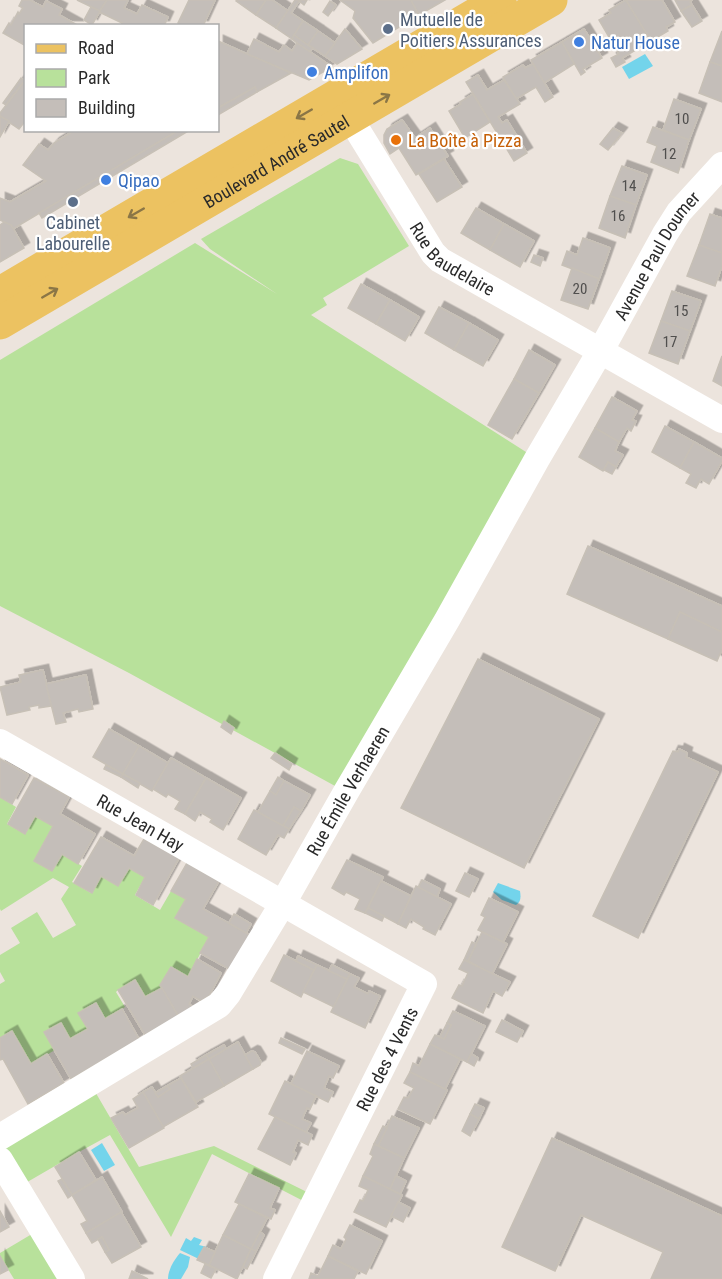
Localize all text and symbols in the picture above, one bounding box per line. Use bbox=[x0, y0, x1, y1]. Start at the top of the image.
place label: Mutuelle de Poitiers Assurances bbox=[400, 9, 542, 51]
marker: Mutuelle de Poitiers Assurances bbox=[381, 22, 395, 36]
legend bbox=[24, 24, 219, 132]
place label: Natur House bbox=[591, 32, 680, 53]
marker: Natur House bbox=[572, 35, 586, 49]
text: Road bbox=[78, 37, 114, 58]
place label: Amplifon bbox=[324, 62, 389, 83]
marker: Amplifon bbox=[305, 65, 319, 79]
text: Park bbox=[78, 67, 110, 88]
one-way arrow bbox=[373, 93, 390, 105]
text: Building bbox=[78, 97, 135, 118]
one-way arrow bbox=[296, 109, 313, 121]
street label: Boulevard André Sautel bbox=[199, 110, 353, 212]
house number: 10 bbox=[675, 110, 689, 128]
place label: La Boîte à Pizza bbox=[408, 130, 522, 151]
marker: La Boîte à Pizza bbox=[389, 133, 403, 147]
house number: 12 bbox=[662, 145, 676, 163]
place label: Qipao bbox=[118, 170, 159, 191]
marker: Qipao bbox=[99, 173, 113, 187]
house number: 14 bbox=[622, 177, 636, 195]
street label: Avenue Paul Doumer bbox=[609, 186, 704, 323]
marker: Cabinet Labourelle bbox=[66, 195, 80, 209]
one-way arrow bbox=[128, 207, 145, 219]
house number: 16 bbox=[611, 207, 625, 225]
place label: Cabinet Labourelle bbox=[36, 212, 110, 254]
street label: Rue Baudelaire bbox=[406, 218, 499, 300]
house number: 20 bbox=[573, 280, 587, 298]
one-way arrow bbox=[41, 287, 59, 298]
house number: 15 bbox=[674, 302, 688, 320]
house number: 17 bbox=[663, 333, 677, 351]
street label: Rue Émile Verhaeren bbox=[302, 722, 393, 859]
street label: Rue Jean Hay bbox=[94, 789, 188, 856]
street label: Rue des 4 Vents bbox=[352, 1003, 422, 1115]

